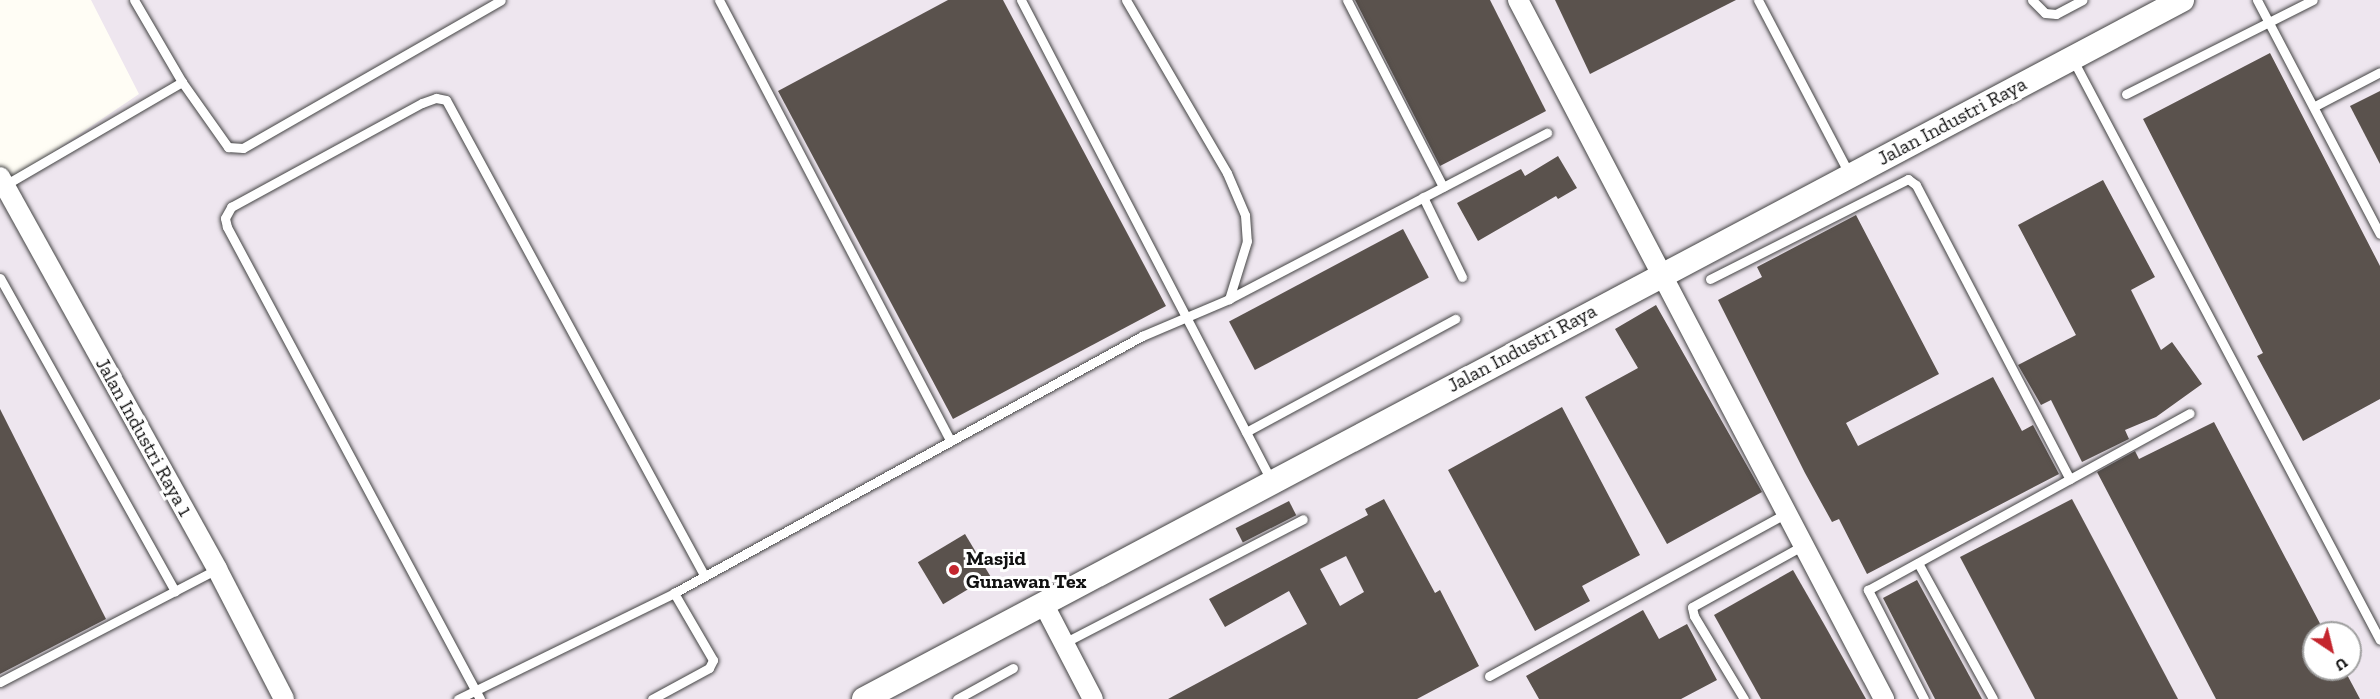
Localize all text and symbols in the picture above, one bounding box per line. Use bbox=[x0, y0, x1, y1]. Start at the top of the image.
street label: Jalan Industri Raya bbox=[1873, 72, 2031, 170]
street label: Jalan Industri Raya bbox=[1443, 299, 1601, 397]
street label: Jalan Industri Raya 1 bbox=[90, 353, 198, 521]
place label: Masjid Gunawan Tex bbox=[966, 546, 1086, 593]
marker: Masjid Gunawan Tex bbox=[947, 563, 961, 577]
north arrow bbox=[2302, 621, 2362, 681]
text: U bbox=[2331, 653, 2352, 676]

